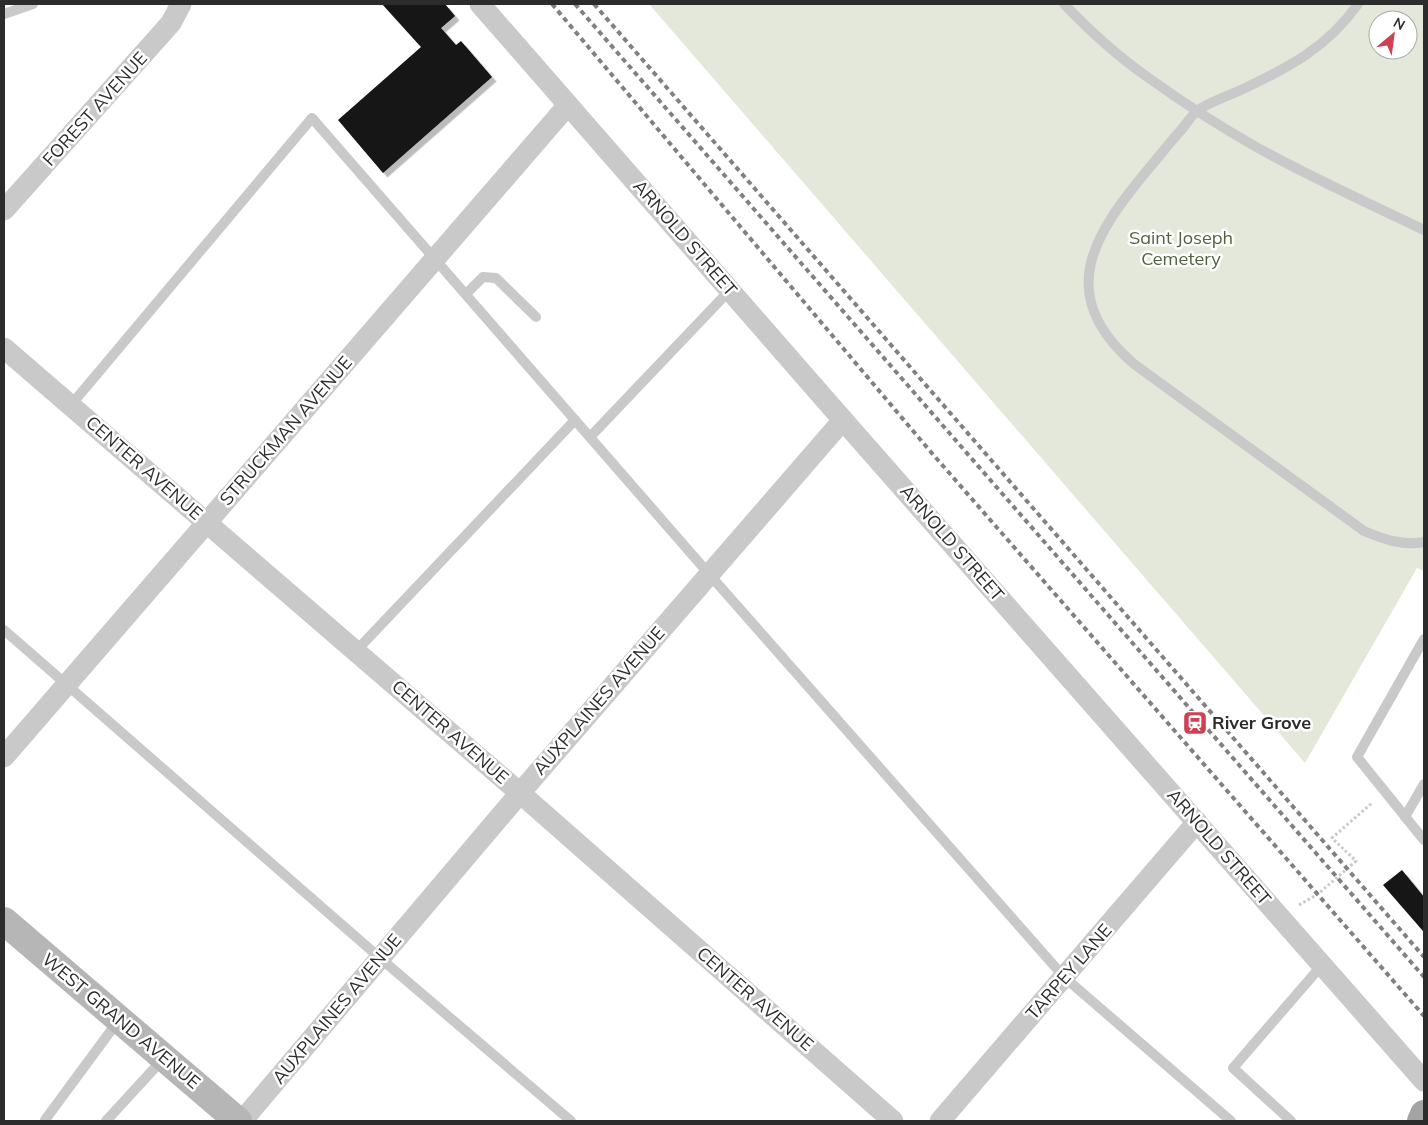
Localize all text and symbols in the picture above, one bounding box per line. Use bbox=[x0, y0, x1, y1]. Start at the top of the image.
north arrow bbox=[1368, 10, 1418, 60]
text: N bbox=[1390, 13, 1408, 34]
street label: FOREST AVENUE bbox=[37, 47, 152, 170]
street label: ARNOLD STREET bbox=[628, 175, 742, 301]
park label: Saint Joseph Cemetery bbox=[1129, 226, 1233, 270]
street label: STRUCKMAN AVENUE bbox=[214, 351, 357, 510]
street label: CENTER AVENUE bbox=[81, 411, 208, 525]
street label: ARNOLD STREET bbox=[895, 480, 1009, 606]
street label: AUXPLAINES AVENUE bbox=[528, 622, 669, 780]
street label: CENTER AVENUE bbox=[387, 675, 514, 789]
station icon: River Grove bbox=[1182, 710, 1208, 736]
place label: River Grove bbox=[1212, 711, 1311, 734]
street label: ARNOLD STREET bbox=[1162, 784, 1276, 910]
street label: TARPEY LANE bbox=[1021, 919, 1117, 1024]
street label: AUXPLAINES AVENUE bbox=[267, 929, 406, 1089]
street label: CENTER AVENUE bbox=[692, 942, 819, 1056]
street label: WEST GRAND AVENUE bbox=[37, 948, 205, 1094]

